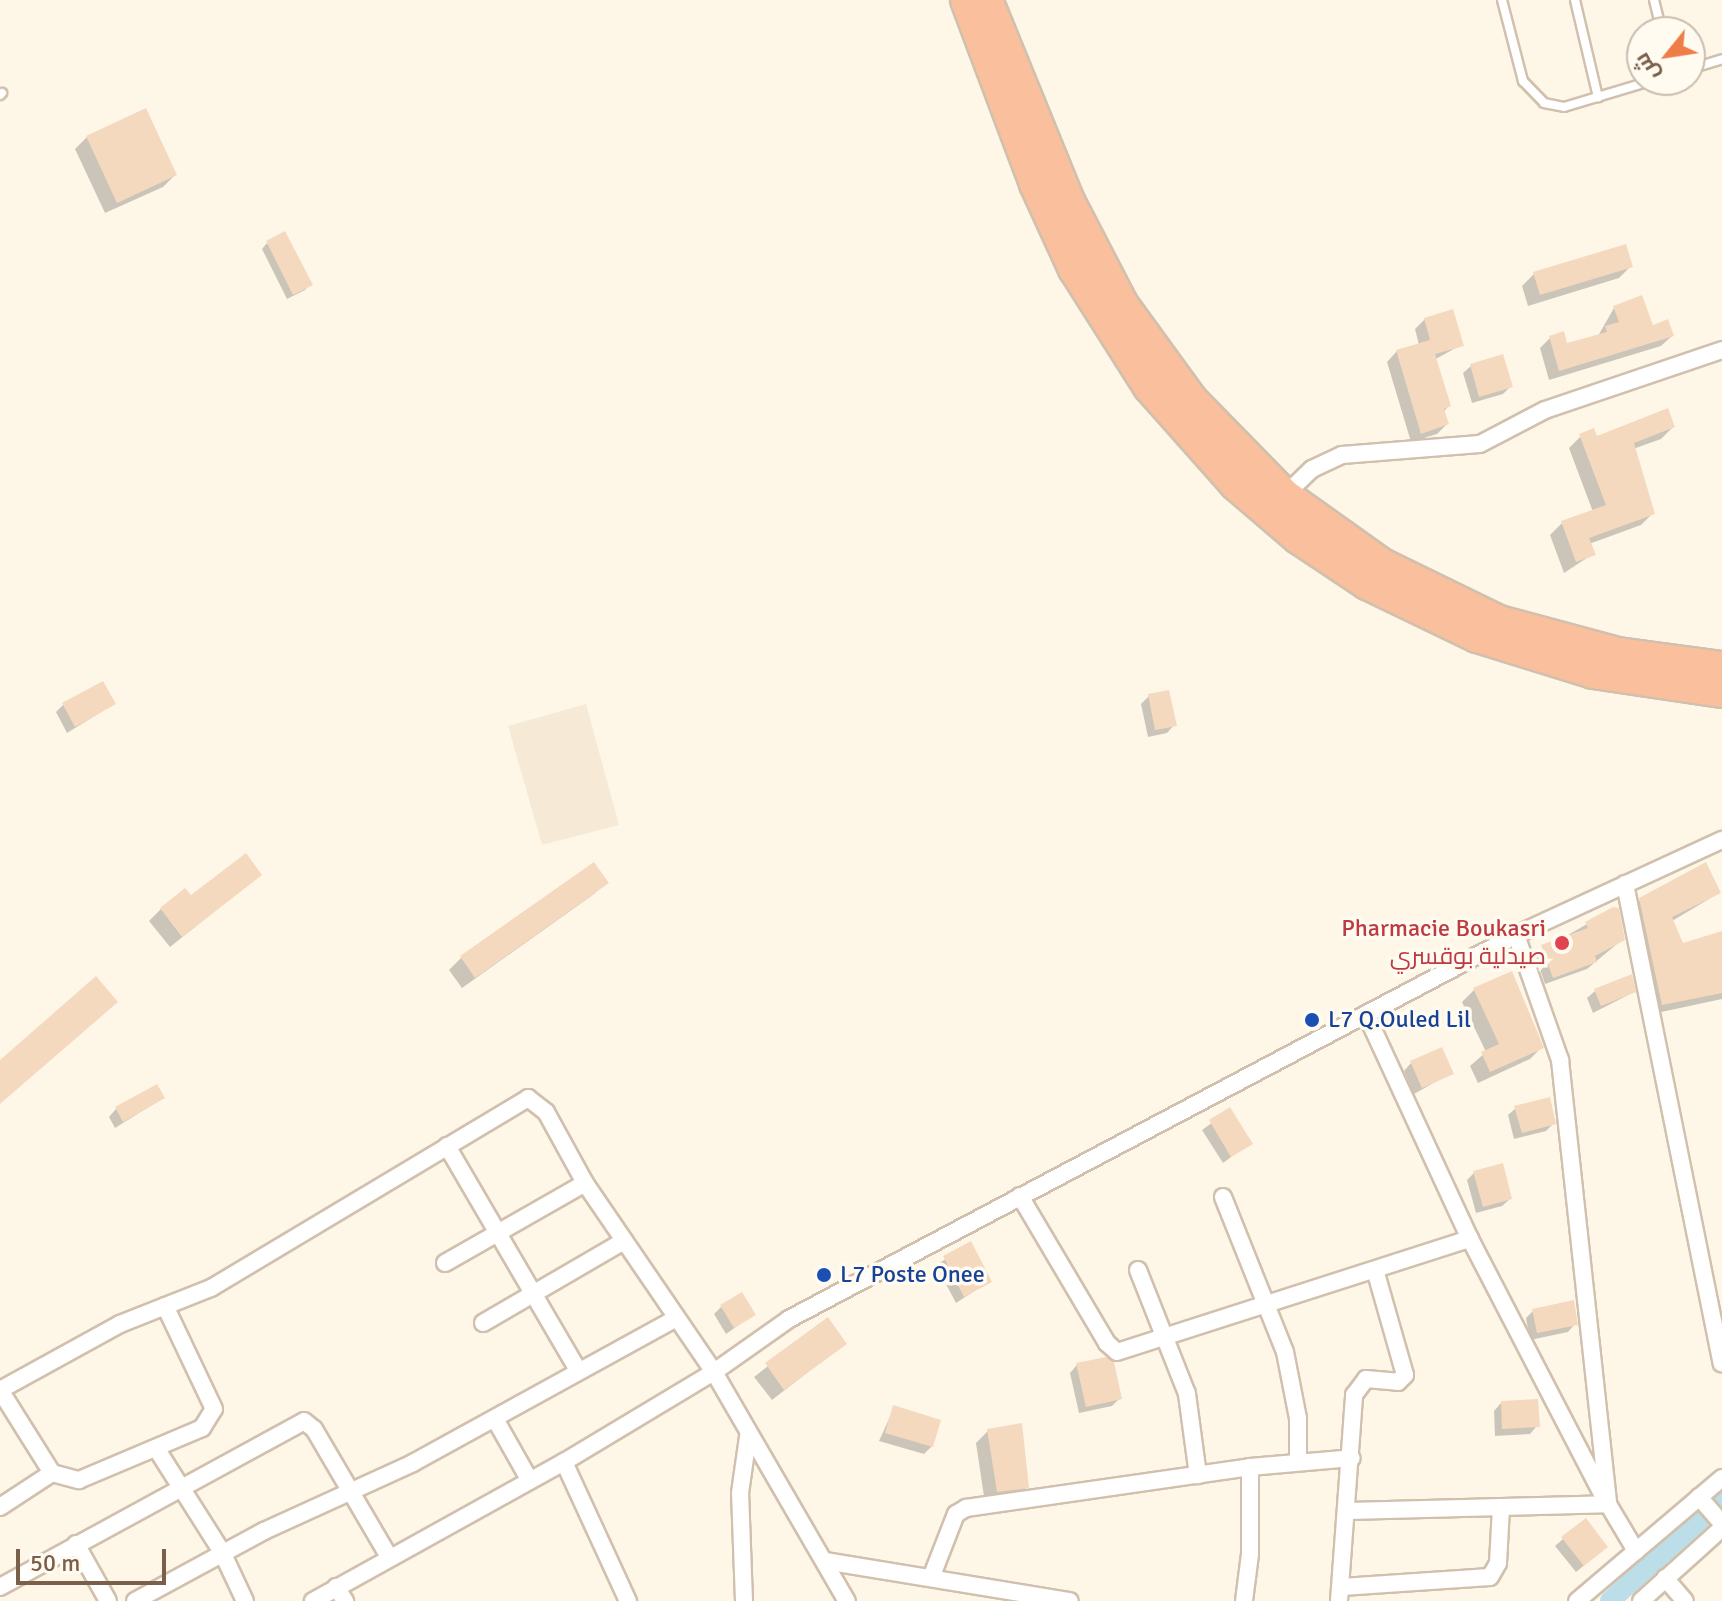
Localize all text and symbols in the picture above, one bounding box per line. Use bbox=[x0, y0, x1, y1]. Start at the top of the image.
north arrow bbox=[1626, 16, 1706, 96]
text: ش bbox=[1628, 48, 1665, 86]
place label: Pharmacie Boukasri صيدلية بوقسري bbox=[1341, 915, 1546, 971]
marker: Pharmacie Boukasri صيدلية بوقسري bbox=[1553, 934, 1571, 952]
place label: L7 Q.Ouled Lil bbox=[1328, 1006, 1471, 1034]
marker: L7 Q.Ouled Lil bbox=[1303, 1011, 1321, 1029]
place label: L7 Poste Onee bbox=[840, 1261, 985, 1289]
marker: L7 Poste Onee bbox=[815, 1266, 833, 1284]
scale bar bbox=[20, 1533, 170, 1583]
text: 50 m bbox=[30, 1548, 80, 1578]

